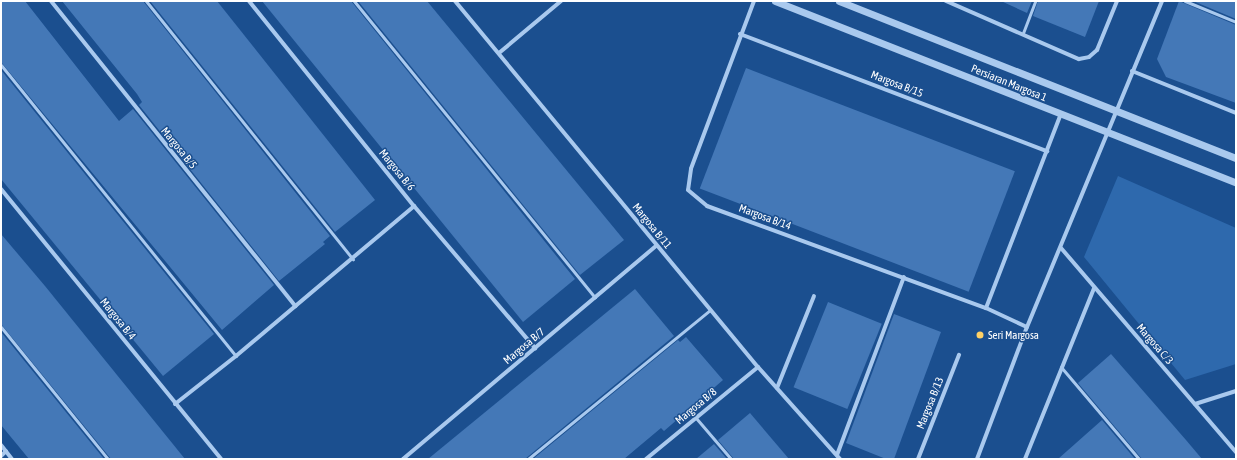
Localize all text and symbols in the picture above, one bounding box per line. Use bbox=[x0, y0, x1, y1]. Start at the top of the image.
street label: Persiaran Margosa 1 bbox=[969, 62, 1049, 104]
street label: Margosa B/15 bbox=[869, 68, 925, 100]
street label: Margosa B/5 bbox=[158, 125, 200, 171]
street label: Margosa B/6 bbox=[376, 147, 418, 193]
street label: Margosa B/11 bbox=[630, 201, 674, 251]
street label: Margosa B/14 bbox=[737, 201, 793, 233]
street label: Margosa B/4 bbox=[97, 296, 139, 342]
street label: Margosa C/3 bbox=[1134, 321, 1176, 367]
street label: Margosa B/7 bbox=[501, 325, 547, 367]
place label: Seri Margosa bbox=[988, 328, 1039, 342]
marker: Seri Margosa bbox=[975, 330, 985, 340]
street label: Margosa B/13 bbox=[914, 375, 946, 431]
street label: Margosa B/8 bbox=[673, 385, 719, 427]

